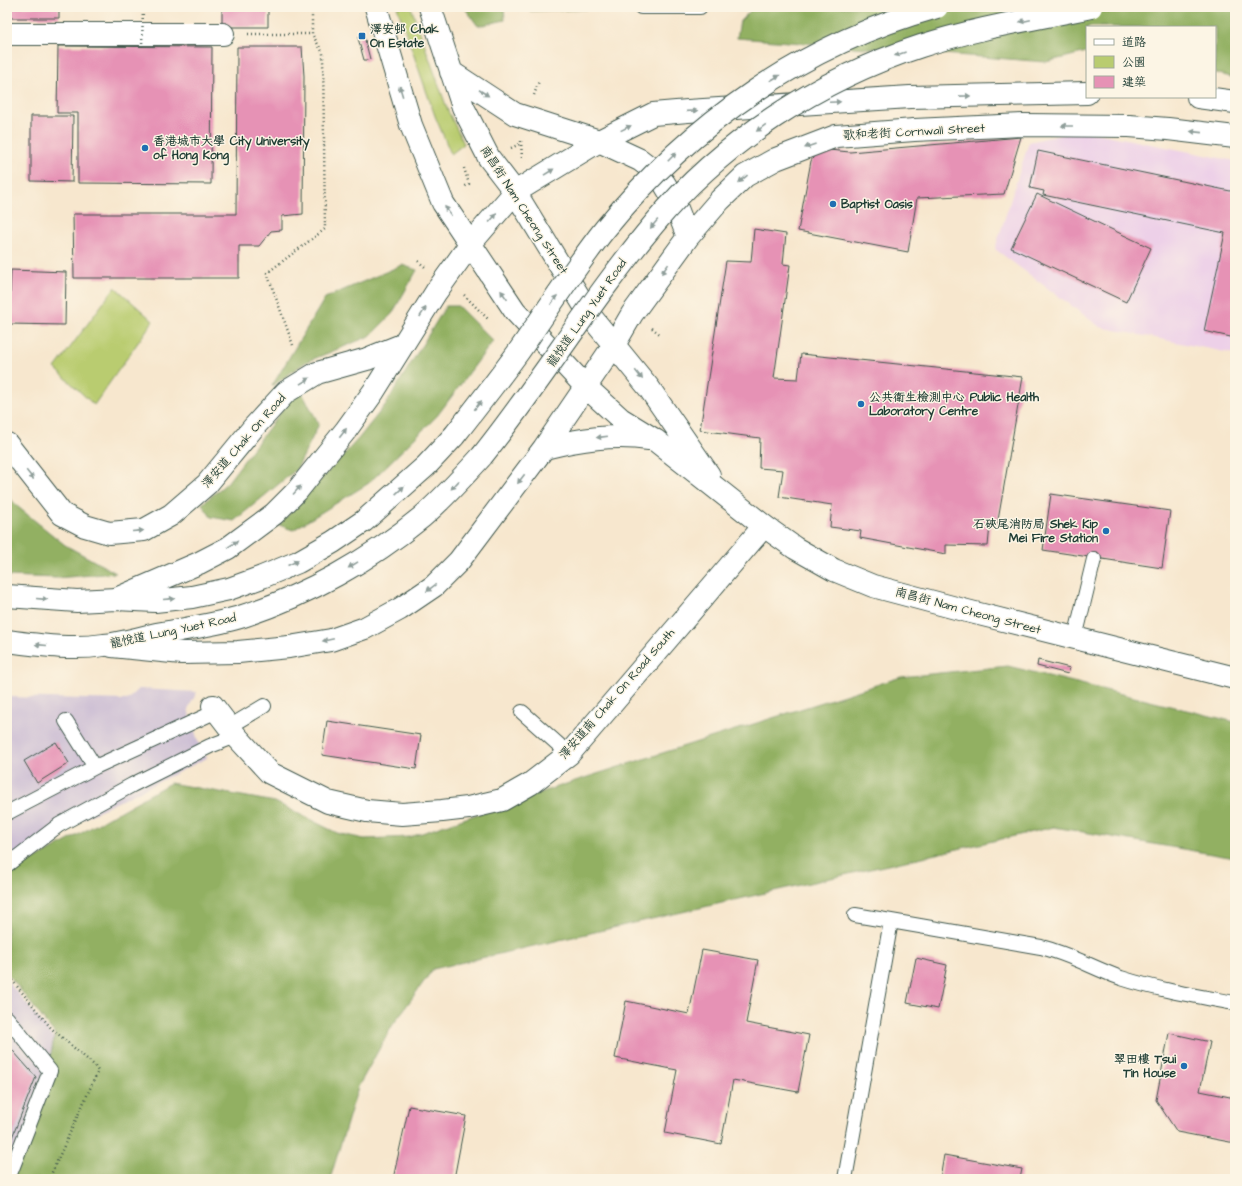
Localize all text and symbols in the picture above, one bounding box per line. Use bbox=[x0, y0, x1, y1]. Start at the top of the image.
one-way arrow bbox=[1019, 18, 1031, 24]
place label: 澤安邨 Chak On Estate bbox=[370, 21, 439, 52]
legend bbox=[1086, 26, 1216, 98]
marker: 澤安邨 Chak On Estate bbox=[357, 31, 367, 41]
text: 道路 bbox=[1122, 34, 1146, 51]
one-way arrow bbox=[893, 51, 905, 57]
text: 公園 bbox=[1122, 54, 1146, 71]
one-way arrow bbox=[769, 74, 781, 81]
text: 建築 bbox=[1122, 74, 1146, 91]
one-way arrow bbox=[398, 84, 404, 96]
one-way arrow bbox=[479, 89, 489, 97]
one-way arrow bbox=[959, 93, 972, 99]
one-way arrow bbox=[829, 98, 841, 105]
one-way arrow bbox=[686, 107, 698, 114]
street label: 歌和老街 Cornwall Street bbox=[843, 120, 986, 144]
one-way arrow bbox=[1060, 123, 1073, 129]
one-way arrow bbox=[755, 124, 766, 132]
one-way arrow bbox=[620, 125, 632, 131]
one-way arrow bbox=[1190, 129, 1202, 135]
place label: 香港城市大學 City University of Hong Kong bbox=[153, 133, 310, 166]
street label: 南昌街 Nam Cheong Street bbox=[475, 142, 572, 278]
marker: 香港城市大學 City University of Hong Kong bbox=[140, 143, 150, 153]
one-way arrow bbox=[804, 143, 816, 149]
one-way arrow bbox=[667, 152, 677, 162]
one-way arrow bbox=[544, 168, 554, 176]
one-way arrow bbox=[737, 175, 748, 184]
place label: Baptist Oasis bbox=[841, 196, 913, 214]
marker: Baptist Oasis bbox=[828, 199, 838, 209]
one-way arrow bbox=[444, 206, 452, 216]
one-way arrow bbox=[489, 212, 498, 223]
one-way arrow bbox=[650, 219, 659, 229]
street label: 龍悅道 Lung Yuet Road bbox=[543, 256, 632, 371]
one-way arrow bbox=[660, 263, 669, 274]
one-way arrow bbox=[500, 290, 508, 301]
one-way arrow bbox=[550, 295, 558, 306]
one-way arrow bbox=[419, 306, 426, 318]
one-way arrow bbox=[634, 370, 643, 381]
one-way arrow bbox=[299, 377, 311, 384]
place label: 公共衛生檢測中心 Public Health Laboratory Centre bbox=[869, 389, 1040, 421]
street label: 澤安道 Chak On Road bbox=[198, 390, 290, 492]
marker: 公共衛生檢測中心 Public Health Laboratory Centre bbox=[856, 399, 866, 409]
one-way arrow bbox=[473, 400, 482, 411]
one-way arrow bbox=[339, 428, 347, 439]
one-way arrow bbox=[596, 434, 608, 440]
one-way arrow bbox=[26, 469, 35, 480]
one-way arrow bbox=[516, 473, 525, 484]
one-way arrow bbox=[451, 480, 460, 490]
one-way arrow bbox=[293, 485, 302, 495]
one-way arrow bbox=[395, 486, 405, 495]
place label: 石硤尾消防局 Shek Kip Mei Fire Station bbox=[973, 516, 1098, 547]
marker: 石硤尾消防局 Shek Kip Mei Fire Station bbox=[1101, 526, 1111, 536]
one-way arrow bbox=[132, 527, 144, 534]
one-way arrow bbox=[227, 541, 239, 548]
one-way arrow bbox=[288, 560, 300, 566]
one-way arrow bbox=[348, 561, 358, 569]
street label: 南昌街 Nam Cheong Street bbox=[893, 583, 1043, 640]
one-way arrow bbox=[425, 584, 436, 592]
one-way arrow bbox=[36, 596, 48, 603]
one-way arrow bbox=[163, 596, 175, 603]
street label: 龍悅道 Lung Yuet Road bbox=[108, 609, 238, 654]
street label: 澤安道南 Chak On Road South bbox=[555, 625, 679, 763]
one-way arrow bbox=[322, 637, 334, 643]
one-way arrow bbox=[35, 642, 47, 648]
place label: 翠田樓 Tsui Tin House bbox=[1114, 1051, 1176, 1082]
marker: 翠田樓 Tsui Tin House bbox=[1179, 1061, 1189, 1071]

